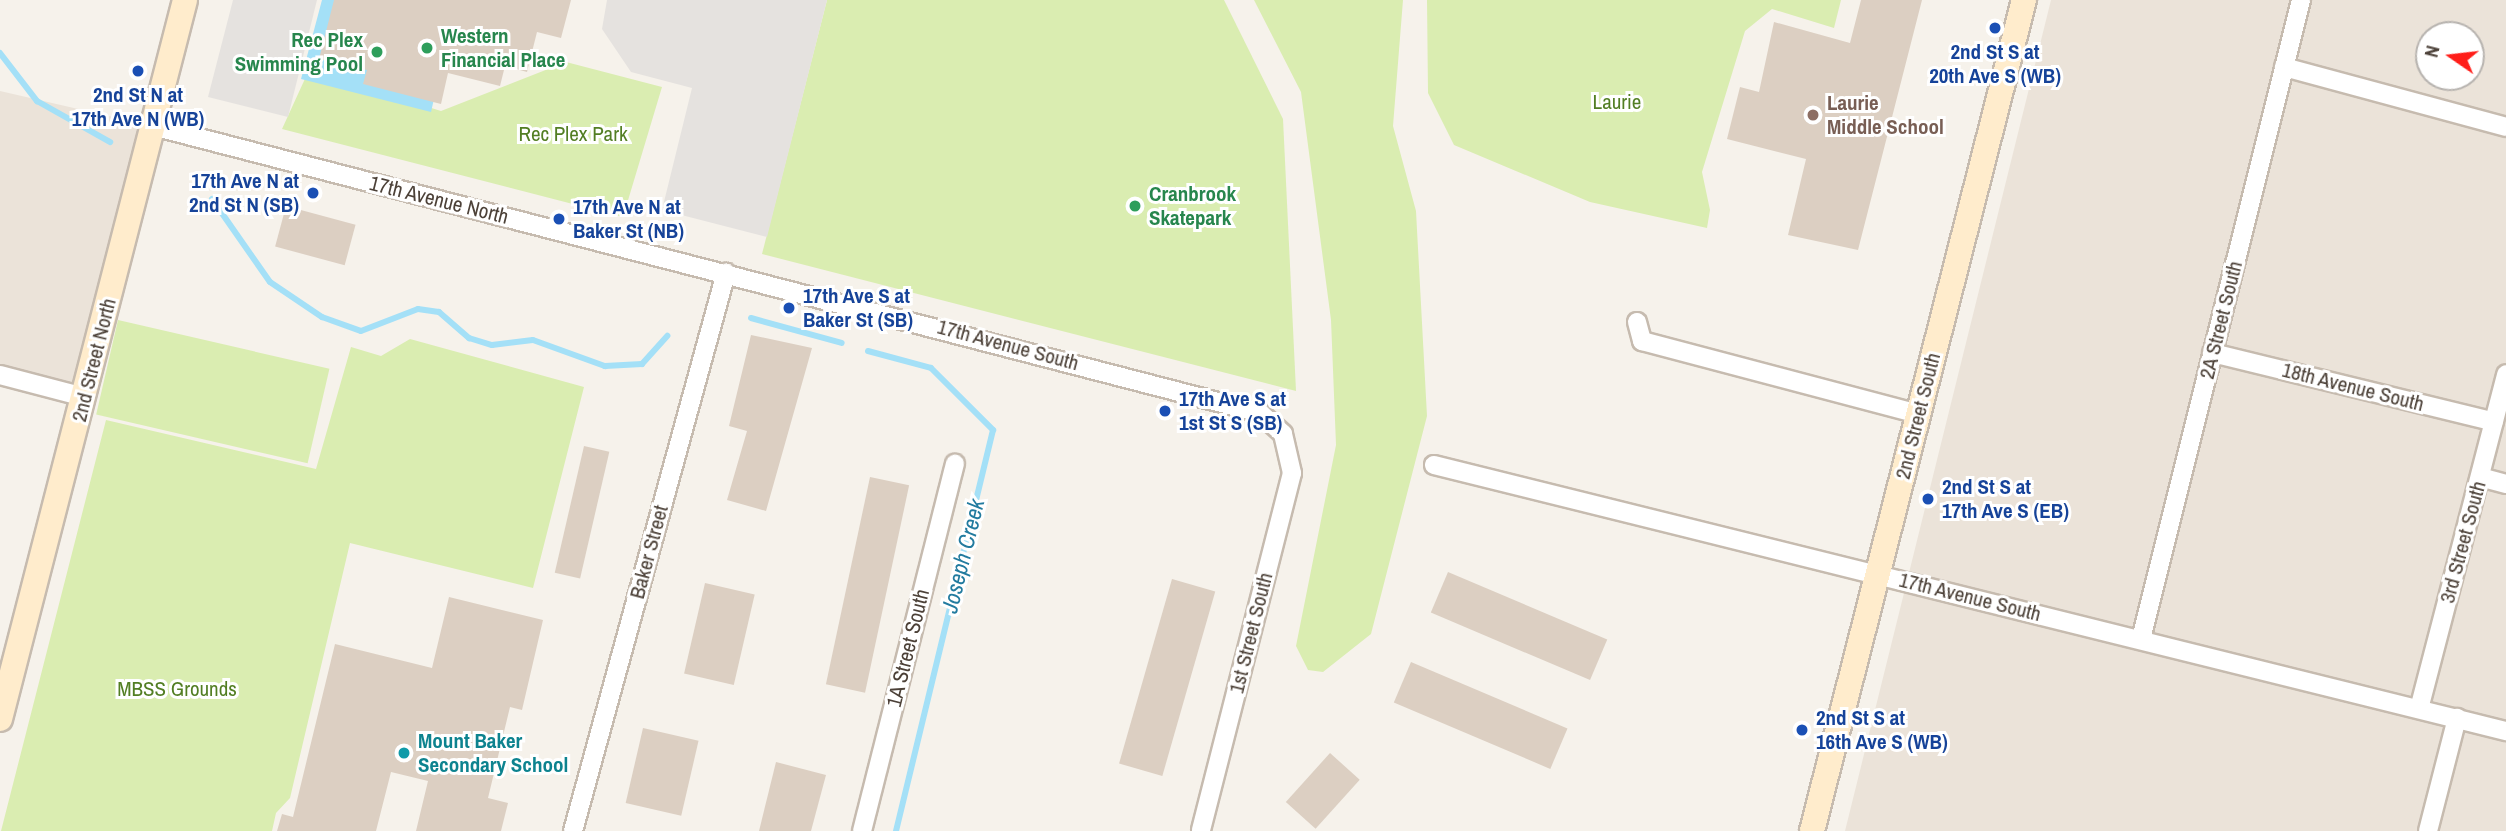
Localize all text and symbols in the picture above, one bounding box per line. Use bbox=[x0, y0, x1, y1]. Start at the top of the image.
marker: 2nd St S at 20th Ave S (WB) bbox=[1987, 20, 2003, 36]
north arrow bbox=[2415, 21, 2485, 91]
place label: Western Financial Place bbox=[441, 23, 565, 73]
place label: Rec Plex Swimming Pool bbox=[235, 27, 363, 77]
place label: 2nd St S at 20th Ave S (WB) bbox=[1929, 39, 2061, 89]
marker: Western Financial Place bbox=[419, 40, 435, 56]
text: N bbox=[2418, 43, 2446, 60]
marker: Rec Plex Swimming Pool bbox=[369, 44, 385, 60]
marker: 2nd St N at 17th Ave N (WB) bbox=[130, 63, 146, 79]
place label: 2nd St N at 17th Ave N (WB) bbox=[71, 82, 205, 132]
park label: Laurie bbox=[1593, 89, 1641, 115]
place label: Laurie Middle School bbox=[1827, 90, 1944, 140]
marker: Laurie Middle School bbox=[1805, 107, 1821, 123]
park label: Rec Plex Park bbox=[518, 121, 628, 147]
place label: 17th Ave N at 2nd St N (SB) bbox=[189, 168, 299, 218]
street label: 17th Avenue North bbox=[366, 170, 512, 230]
place label: Cranbrook Skatepark bbox=[1149, 181, 1236, 231]
marker: 17th Ave N at 2nd St N (SB) bbox=[305, 185, 321, 201]
place label: 17th Ave N at Baker St (NB) bbox=[573, 194, 684, 244]
marker: Cranbrook Skatepark bbox=[1127, 198, 1143, 214]
marker: 17th Ave N at Baker St (NB) bbox=[551, 211, 567, 227]
street label: 2A Street South bbox=[2194, 258, 2248, 382]
place label: 17th Ave S at Baker St (SB) bbox=[803, 283, 913, 333]
street label: 2nd Street North bbox=[66, 296, 122, 424]
marker: 17th Ave S at Baker St (SB) bbox=[781, 300, 797, 316]
street label: 17th Avenue South bbox=[934, 314, 1082, 376]
street label: 2nd Street South bbox=[1890, 350, 1946, 482]
street label: 18th Avenue South bbox=[2279, 357, 2427, 417]
place label: 17th Ave S at 1st St S (SB) bbox=[1179, 386, 1287, 436]
marker: 17th Ave S at 1st St S (SB) bbox=[1157, 403, 1173, 419]
place label: 2nd St S at 17th Ave S (EB) bbox=[1942, 474, 2070, 524]
street label: 3rd Street South bbox=[2435, 478, 2491, 606]
marker: 2nd St S at 17th Ave S (EB) bbox=[1920, 491, 1936, 507]
water label: Joseph Creek bbox=[936, 496, 990, 616]
street label: Baker Street bbox=[624, 503, 674, 601]
street label: 17th Avenue South bbox=[1896, 567, 2044, 627]
street label: 1st Street South bbox=[1224, 570, 1278, 696]
street label: 1A Street South bbox=[881, 586, 935, 710]
park label: MBSS Grounds bbox=[117, 676, 237, 702]
place label: 2nd St S at 16th Ave S (WB) bbox=[1816, 705, 1948, 755]
marker: 2nd St S at 16th Ave S (WB) bbox=[1794, 722, 1810, 738]
place label: Mount Baker Secondary School bbox=[418, 728, 568, 778]
marker: Mount Baker Secondary School bbox=[396, 745, 412, 761]

